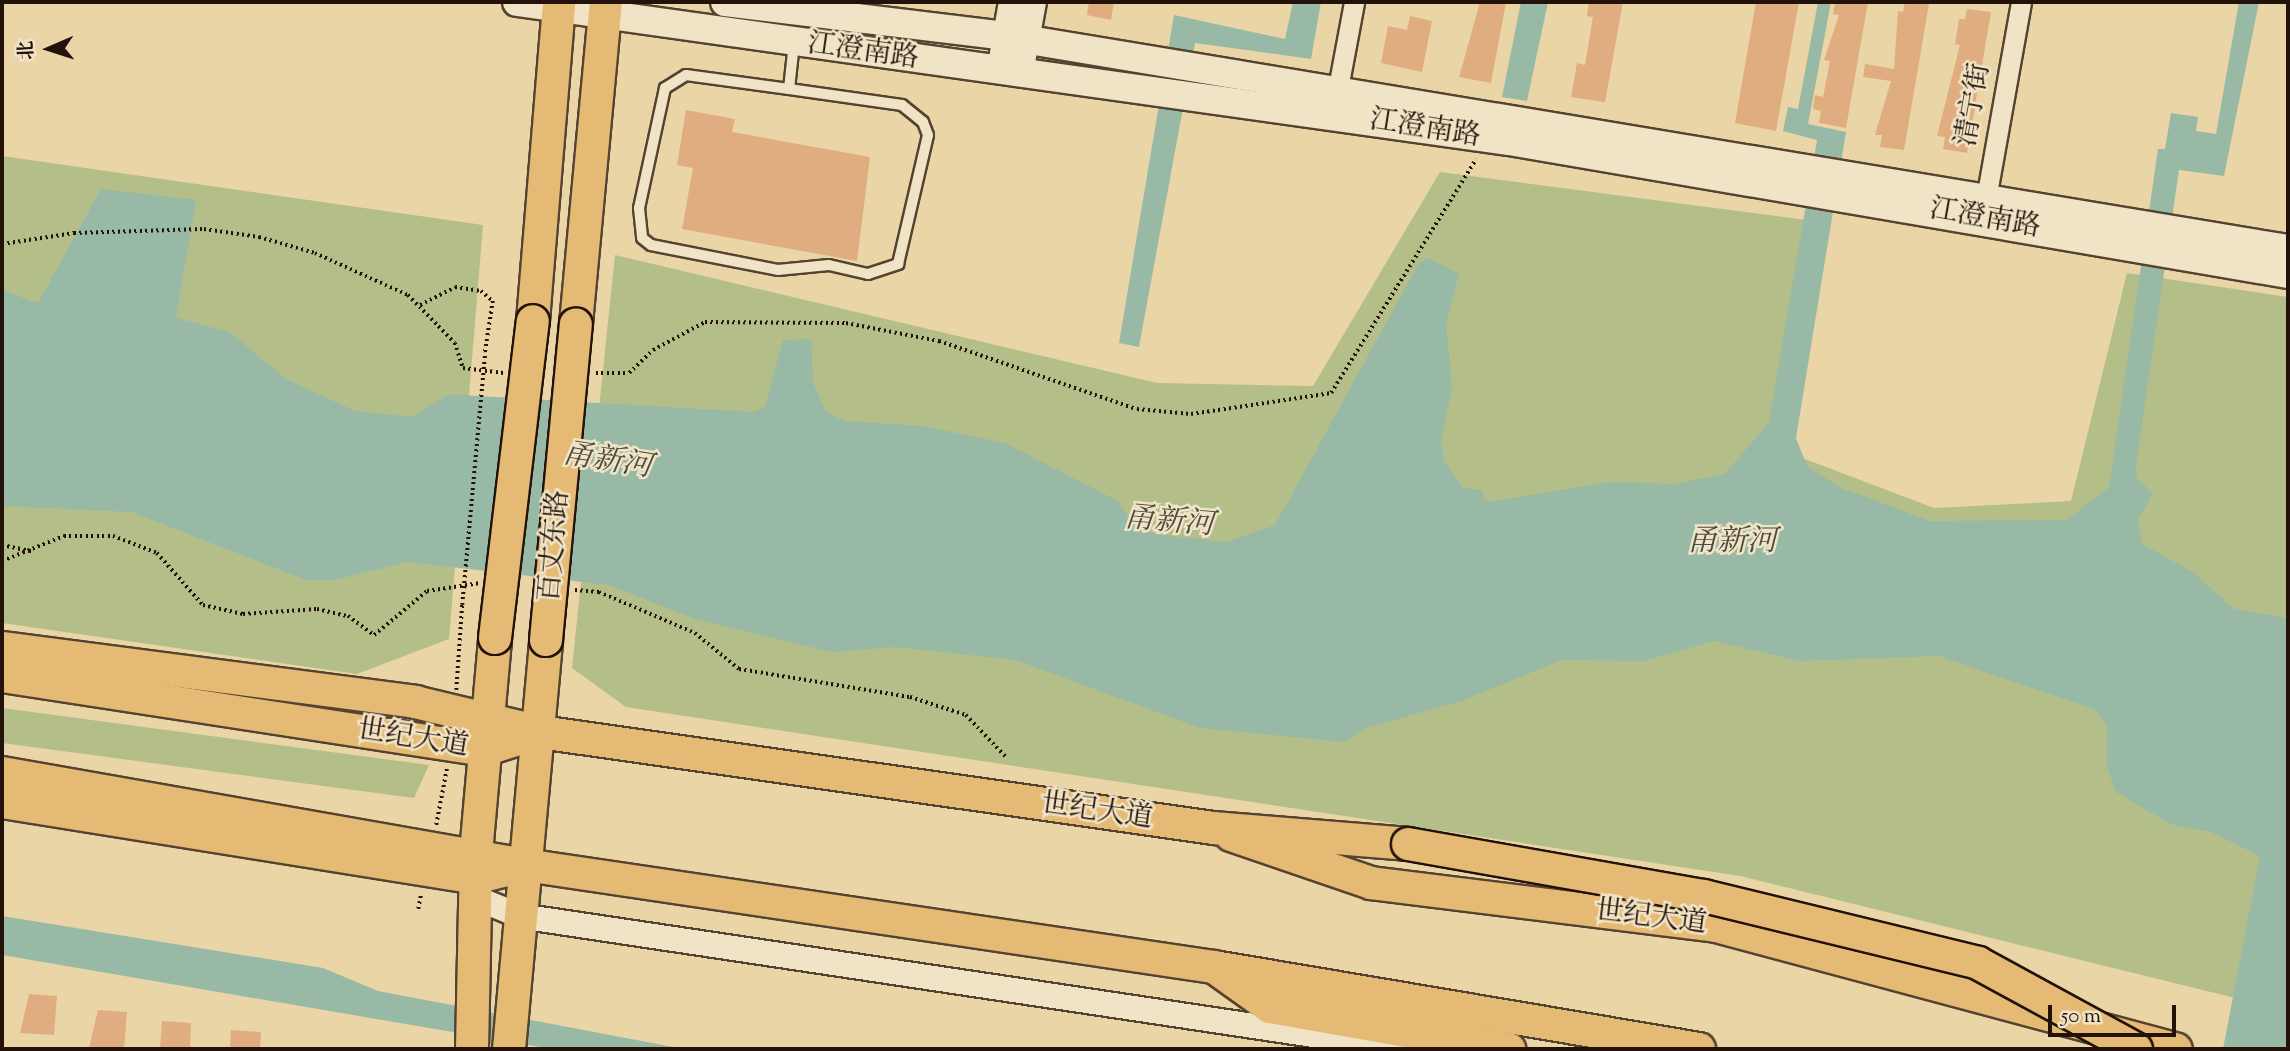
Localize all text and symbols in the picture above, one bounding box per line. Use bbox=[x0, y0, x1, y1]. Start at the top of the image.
north arrow bbox=[14, 14, 84, 84]
street label: 江澄南路 bbox=[805, 28, 921, 76]
text: 北 bbox=[14, 40, 42, 60]
street label: 清宁街 bbox=[1950, 61, 1998, 149]
street label: 江澄南路 bbox=[1367, 104, 1483, 154]
street label: 江澄南路 bbox=[1927, 193, 2043, 245]
water label: 甬新河 bbox=[560, 437, 654, 487]
street label: 百丈东路 bbox=[533, 489, 577, 603]
water label: 甬新河 bbox=[1123, 501, 1215, 545]
water label: 甬新河 bbox=[1687, 525, 1777, 561]
street label: 世纪大道 bbox=[355, 714, 471, 764]
street label: 世纪大道 bbox=[1039, 788, 1155, 836]
street label: 世纪大道 bbox=[1593, 895, 1709, 941]
scale bar bbox=[2052, 992, 2180, 1036]
text: 50 m bbox=[2061, 1002, 2101, 1032]

